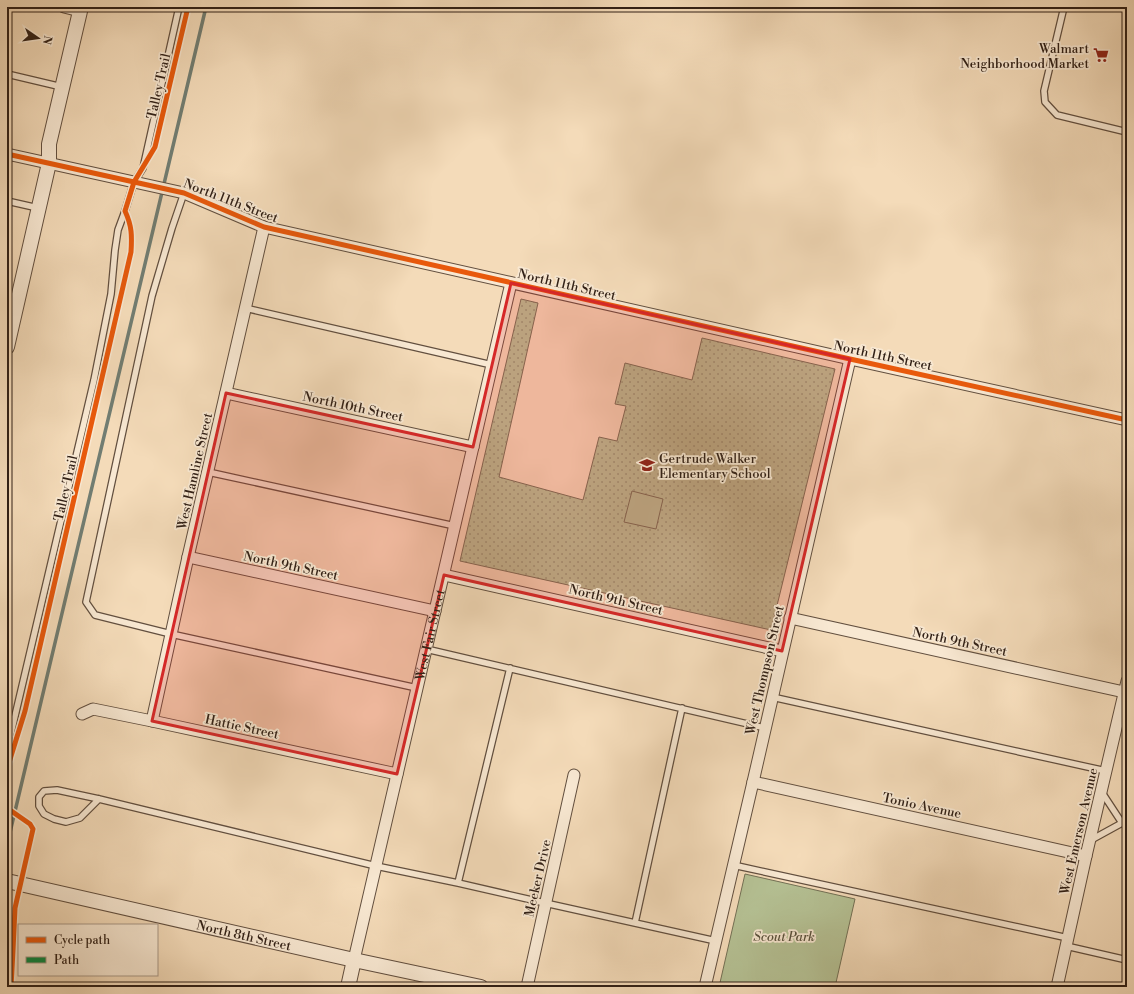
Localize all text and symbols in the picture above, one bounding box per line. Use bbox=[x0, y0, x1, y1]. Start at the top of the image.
north arrow bbox=[18, 18, 58, 58]
text: N bbox=[39, 34, 55, 46]
place label: Walmart Neighborhood Market bbox=[960, 41, 1089, 72]
supermarket icon: Walmart Neighborhood Market bbox=[1092, 46, 1110, 64]
street label: Talley Trail bbox=[144, 52, 174, 121]
street label: North 11th Street bbox=[181, 176, 281, 226]
street label: North 11th Street bbox=[516, 266, 618, 304]
street label: North 11th Street bbox=[832, 338, 934, 374]
street label: North 10th Street bbox=[301, 389, 405, 426]
street label: West Hamline Street bbox=[174, 411, 216, 532]
place label: Gertrude Walker Elementary School bbox=[659, 451, 771, 482]
street label: Talley Trail bbox=[51, 454, 81, 523]
school or university icon: Gertrude Walker Elementary School bbox=[638, 456, 656, 474]
street label: North 9th Street bbox=[242, 548, 340, 584]
street label: North 9th Street bbox=[567, 581, 665, 619]
street label: West Fair Street bbox=[412, 587, 449, 683]
street label: West Thompson Street bbox=[742, 604, 788, 737]
street label: North 9th Street bbox=[911, 624, 1009, 660]
street label: Hattie Street bbox=[203, 711, 281, 743]
street label: West Emerson Avenue bbox=[1056, 766, 1101, 897]
street label: Tonio Avenue bbox=[881, 790, 963, 822]
street label: Meeker Drive bbox=[521, 837, 555, 919]
street label: North 8th Street bbox=[195, 917, 293, 955]
legend bbox=[18, 924, 158, 976]
park label: Scout Park bbox=[753, 929, 815, 945]
text: Cycle path bbox=[54, 933, 110, 948]
text: Path bbox=[54, 953, 79, 968]

